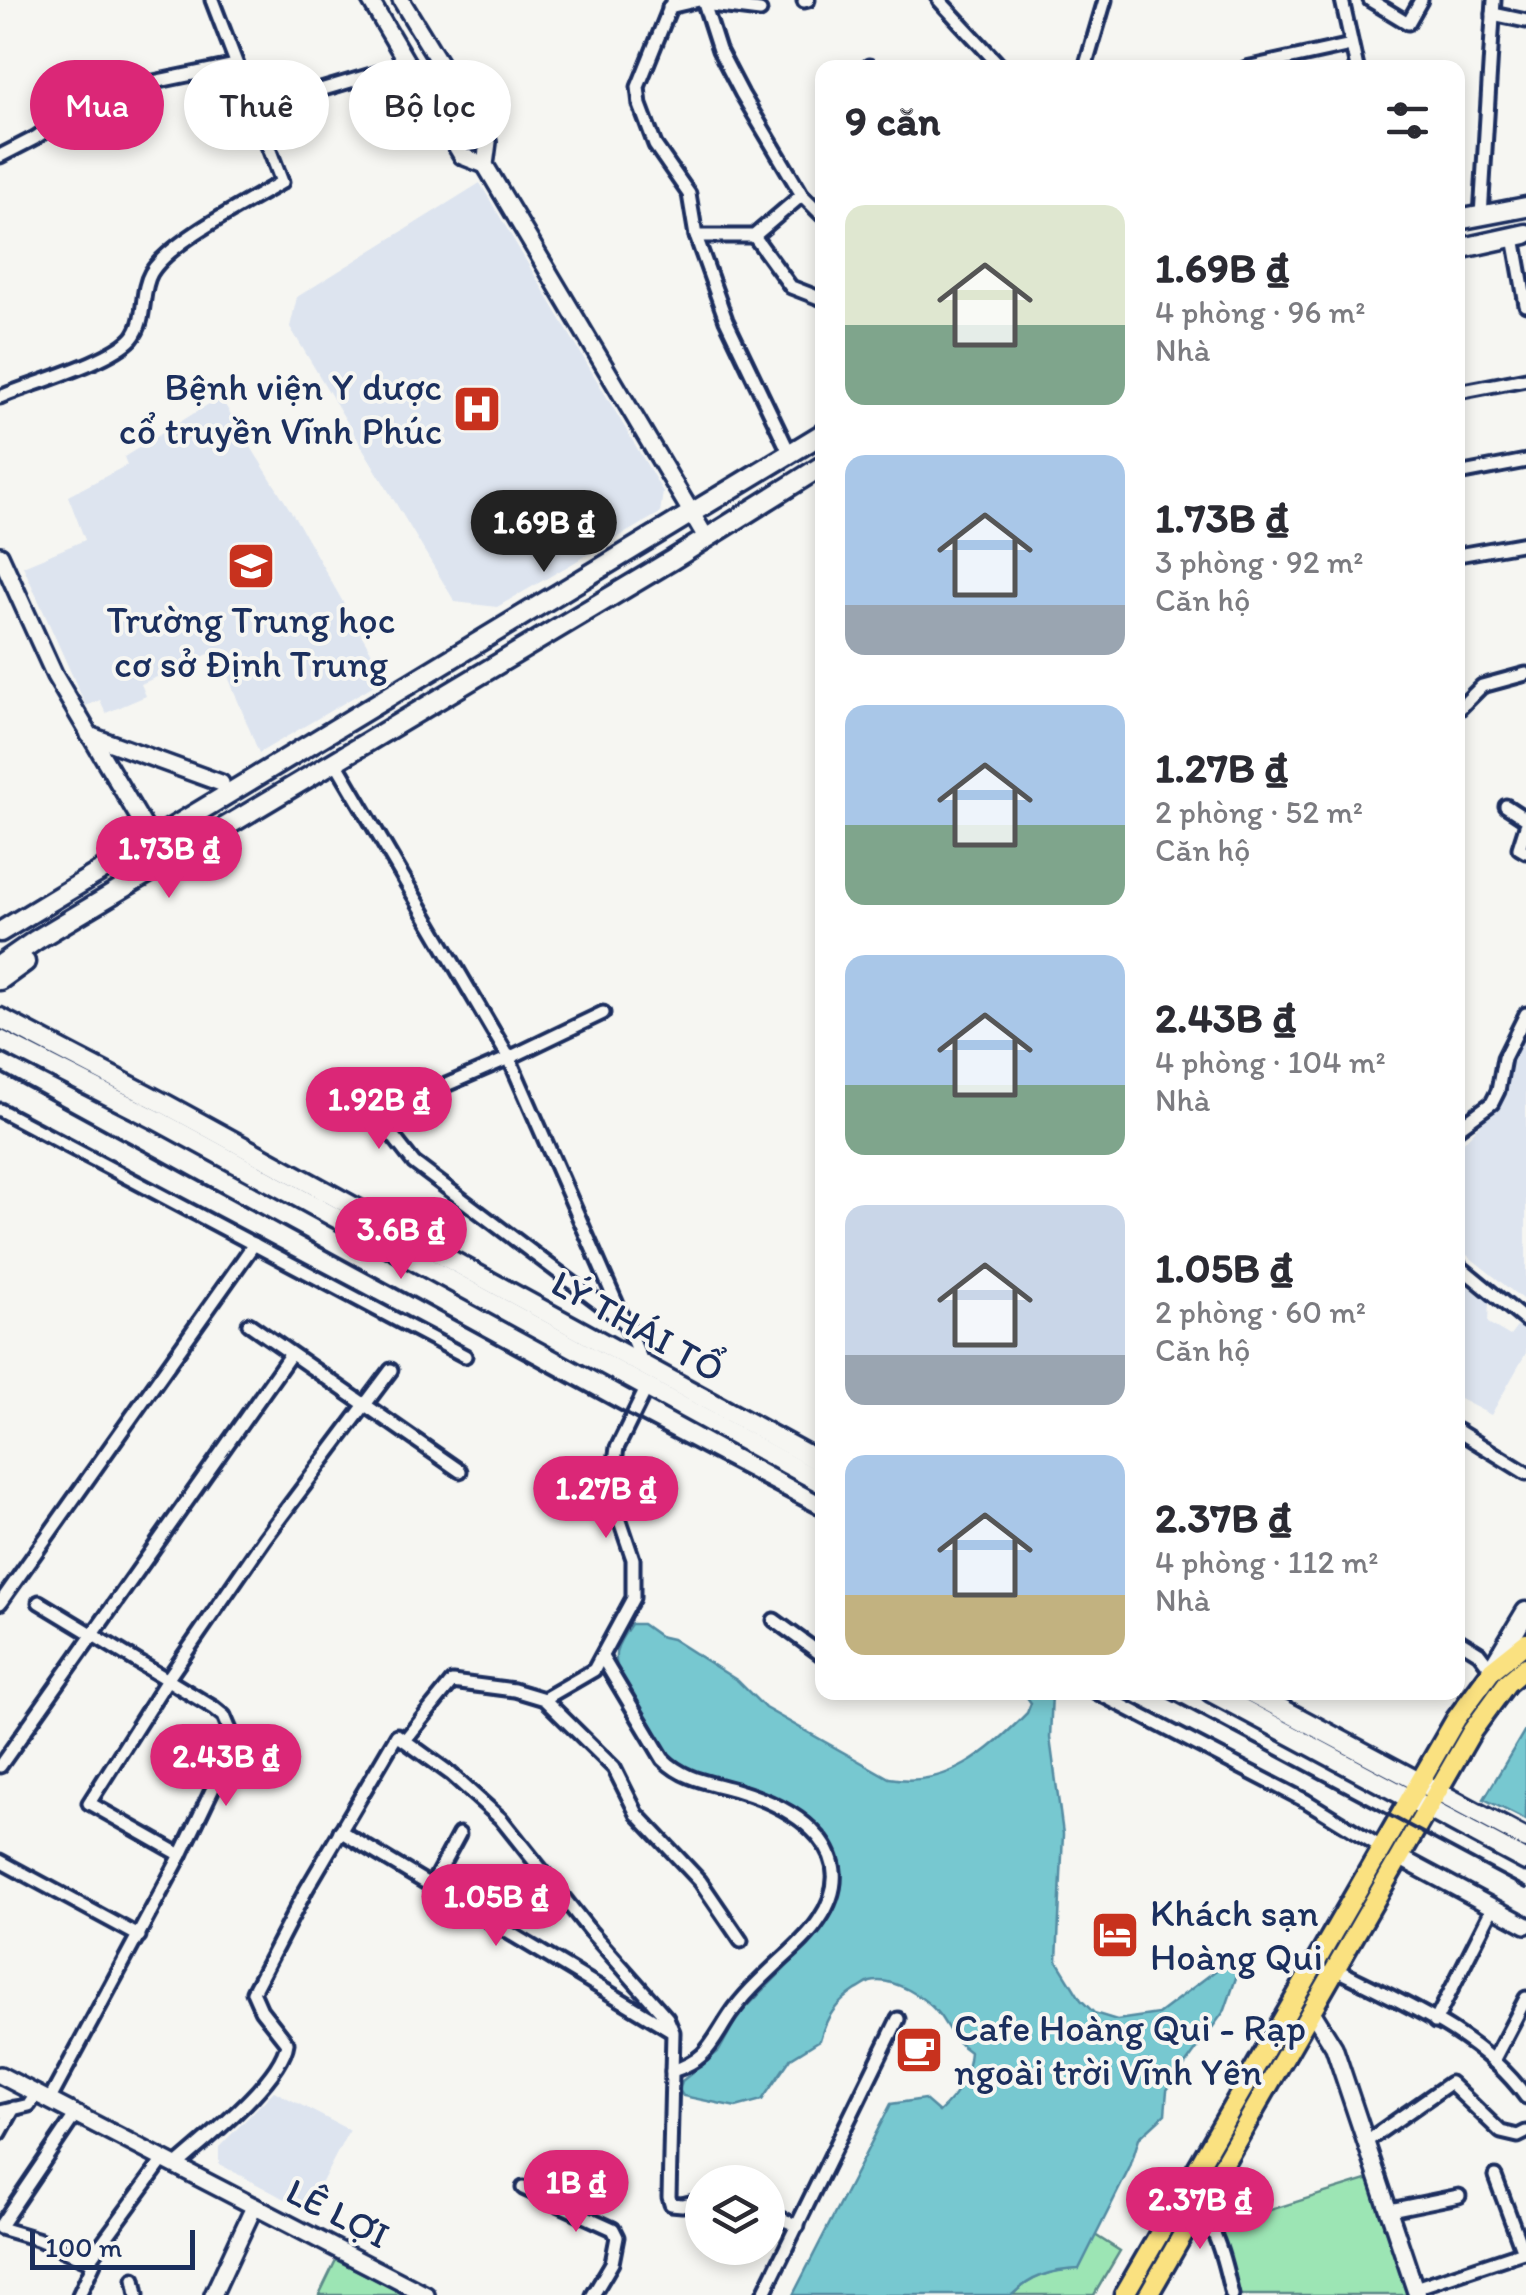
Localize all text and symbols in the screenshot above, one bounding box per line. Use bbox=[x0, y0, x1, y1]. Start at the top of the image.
chip: Mua bbox=[30, 60, 164, 150]
chip: Thuê bbox=[184, 60, 329, 150]
chip: Bộ lọc bbox=[349, 60, 511, 150]
icon: filters bbox=[1380, 93, 1435, 148]
text: 9 căn bbox=[845, 95, 940, 146]
text: 1.69B ₫ bbox=[1155, 242, 1289, 293]
icon: home bbox=[925, 245, 1045, 365]
text: 4 phòng · 96 m² bbox=[1155, 293, 1366, 331]
text: Nhà bbox=[1155, 331, 1211, 369]
place label: Bệnh viện Y dược cổ truyền Vĩnh Phúc bbox=[119, 364, 442, 454]
hospital icon: Bệnh viện Y dược cổ truyền Vĩnh Phúc bbox=[451, 383, 503, 435]
pin: 1.69B ₫ bbox=[452, 490, 636, 575]
text: 1.73B ₫ bbox=[1155, 492, 1289, 543]
icon: home bbox=[925, 495, 1045, 615]
text: 1.69B ₫ bbox=[493, 503, 595, 541]
school or university icon: Trường Trung học cơ sở Định Trung bbox=[225, 540, 277, 592]
text: 3 phòng · 92 m² bbox=[1155, 543, 1364, 581]
text: Căn hộ bbox=[1155, 581, 1250, 619]
place label: Trường Trung học cơ sở Định Trung bbox=[106, 597, 396, 687]
text: 1.27B ₫ bbox=[1155, 742, 1288, 793]
icon: home bbox=[925, 745, 1045, 865]
text: 2 phòng · 52 m² bbox=[1155, 793, 1363, 831]
pin: 1.73B ₫ bbox=[77, 816, 261, 901]
text: 1.73B ₫ bbox=[118, 829, 220, 867]
text: Căn hộ bbox=[1155, 831, 1250, 869]
text: 2.43B ₫ bbox=[1155, 992, 1296, 1043]
icon: home bbox=[925, 995, 1045, 1115]
text: 4 phòng · 104 m² bbox=[1155, 1043, 1386, 1081]
pin: 1.92B ₫ bbox=[287, 1067, 471, 1152]
text: 1.92B ₫ bbox=[328, 1080, 430, 1118]
text: Nhà bbox=[1155, 1081, 1211, 1119]
pin: 3.6B ₫ bbox=[320, 1197, 482, 1282]
text: 3.6B ₫ bbox=[357, 1210, 445, 1248]
text: 1.05B ₫ bbox=[1155, 1242, 1293, 1293]
icon: home bbox=[925, 1245, 1045, 1365]
street label: LÝ THÁI TỔ bbox=[544, 1258, 733, 1392]
text: 2 phòng · 60 m² bbox=[1155, 1293, 1366, 1331]
text: Căn hộ bbox=[1155, 1331, 1250, 1369]
pin: 1.27B ₫ bbox=[514, 1456, 698, 1541]
text: 1.27B ₫ bbox=[555, 1469, 657, 1507]
text: 2.37B ₫ bbox=[1155, 1492, 1292, 1543]
icon: home bbox=[925, 1495, 1045, 1615]
text: 4 phòng · 112 m² bbox=[1155, 1543, 1378, 1581]
text: Nhà bbox=[1155, 1581, 1211, 1619]
pin: 2.43B ₫ bbox=[134, 1724, 318, 1809]
text: 2.43B ₫ bbox=[172, 1737, 280, 1775]
pin: 1.05B ₫ bbox=[404, 1864, 588, 1949]
text: 1.05B ₫ bbox=[443, 1877, 549, 1915]
place label: Khách sạn Hoàng Qui bbox=[1150, 1890, 1323, 1980]
hotel icon: Khách sạn Hoàng Qui bbox=[1089, 1909, 1141, 1961]
place label: Cafe Hoàng Qui - Rạp ngoài trời Vĩnh Yên bbox=[954, 2005, 1306, 2095]
cafe icon: Cafe Hoàng Qui - Rạp ngoài trời Vĩnh Yên bbox=[893, 2024, 945, 2076]
pin: 1B ₫ bbox=[517, 2150, 635, 2235]
text: 1B ₫ bbox=[546, 2163, 606, 2201]
map controls bbox=[685, 2165, 785, 2265]
button: layers bbox=[685, 2165, 785, 2265]
pin: 2.37B ₫ bbox=[1108, 2167, 1292, 2252]
street label: LÊ LỢI bbox=[279, 2168, 397, 2258]
text: 2.37B ₫ bbox=[1148, 2180, 1252, 2218]
scale bar bbox=[30, 2225, 195, 2270]
text: 100 m bbox=[45, 2230, 122, 2264]

